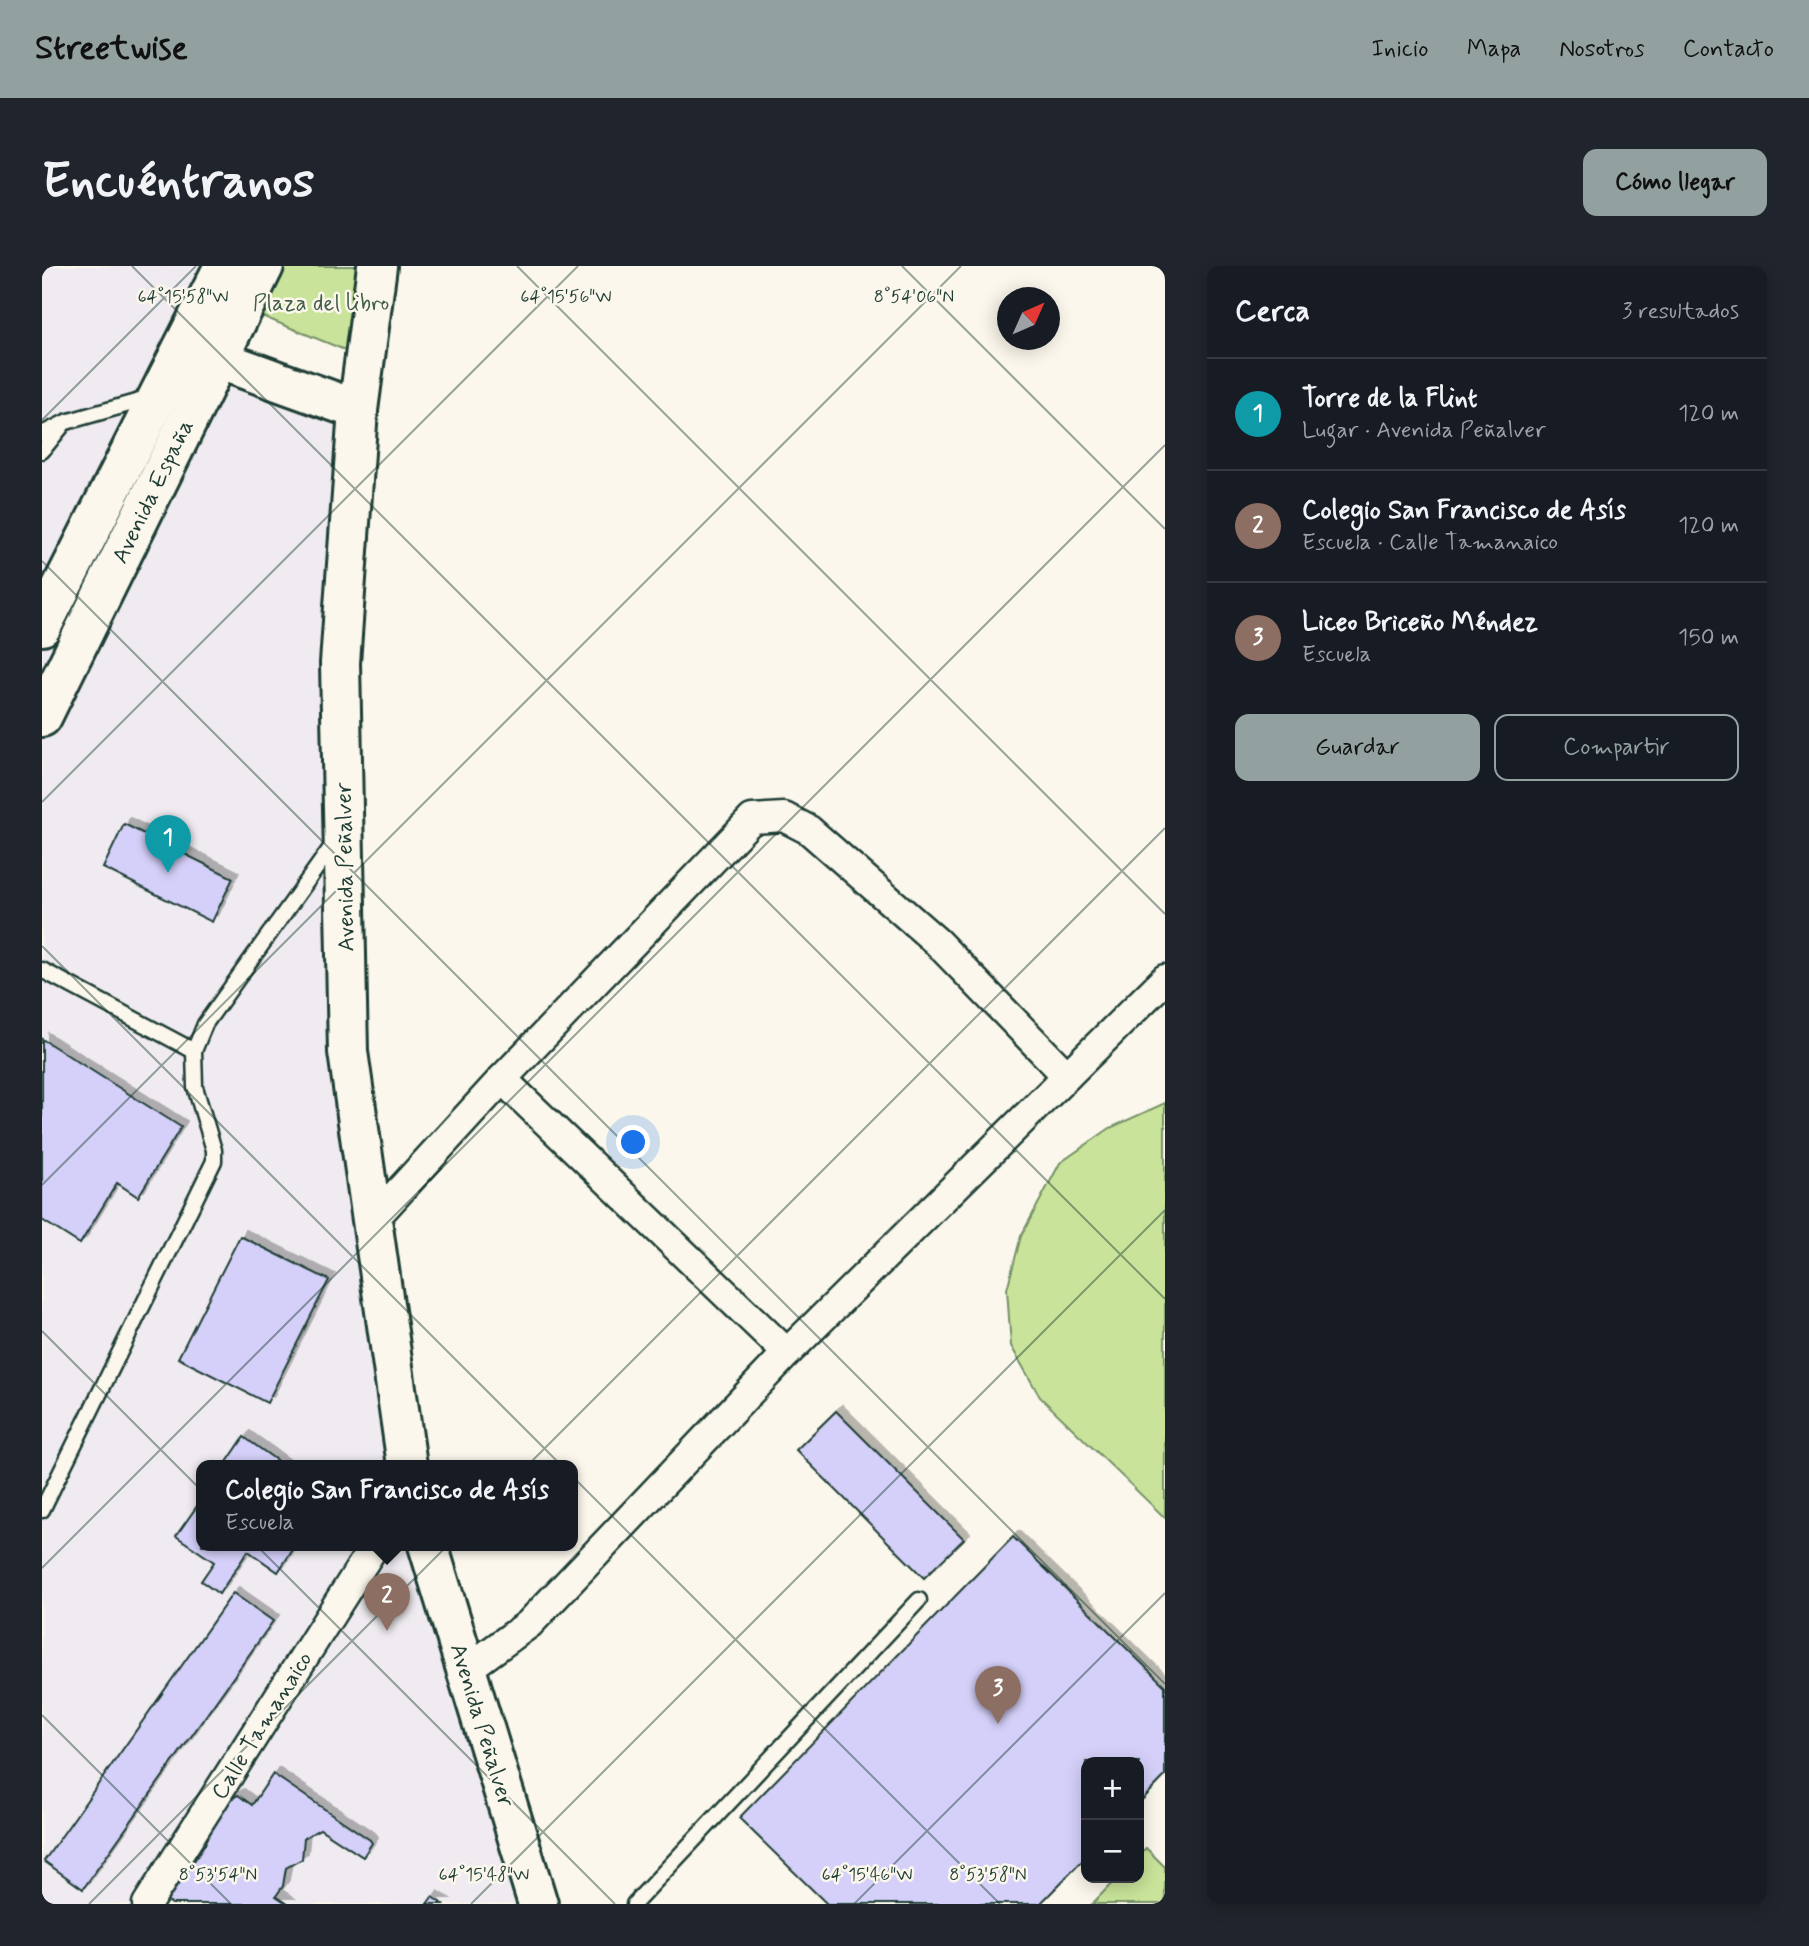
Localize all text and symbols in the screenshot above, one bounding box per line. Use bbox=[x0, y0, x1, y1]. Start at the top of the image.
text: Streetwise bbox=[35, 27, 188, 71]
text: Inicio bbox=[1371, 34, 1429, 65]
text: Mapa bbox=[1467, 34, 1521, 65]
text: Nosotros bbox=[1559, 34, 1645, 65]
text: Contacto bbox=[1683, 34, 1774, 65]
button: Cómo llegar bbox=[1583, 149, 1767, 216]
text: Encuéntranos bbox=[42, 150, 314, 215]
text: 64°15'58"W bbox=[137, 285, 229, 309]
text: 64°15'56"W bbox=[520, 285, 612, 309]
text: 8°54'06"N bbox=[874, 285, 954, 309]
north arrow bbox=[997, 287, 1060, 350]
park label: Plaza del libro bbox=[253, 289, 389, 319]
text: Cerca bbox=[1235, 292, 1310, 331]
text: 3 resultados bbox=[1622, 297, 1739, 327]
text: Torre de la Flint bbox=[1302, 382, 1477, 416]
text: 1 bbox=[1253, 399, 1263, 429]
text: 120 m bbox=[1678, 399, 1739, 429]
street label: Avenida España bbox=[106, 415, 202, 569]
text: Lugar · Avenida Peñalver bbox=[1302, 416, 1546, 446]
text: Colegio San Francisco de Asís bbox=[1302, 494, 1626, 528]
text: 2 bbox=[1252, 511, 1264, 541]
text: 120 m bbox=[1678, 511, 1739, 541]
text: Escuela · Calle Tamanaico bbox=[1302, 528, 1558, 558]
text: Liceo Briceño Méndez bbox=[1302, 606, 1538, 640]
text: 3 bbox=[1253, 623, 1263, 653]
text: 150 m bbox=[1678, 623, 1739, 653]
text: Escuela bbox=[1302, 640, 1371, 670]
button: Guardar bbox=[1235, 714, 1480, 781]
button: Compartir bbox=[1494, 714, 1739, 781]
street label: Avenida Peñalver bbox=[330, 782, 362, 952]
pin: 1 bbox=[145, 815, 191, 873]
your location bbox=[616, 1125, 650, 1159]
popup bbox=[196, 1460, 578, 1551]
text: Colegio San Francisco de Asís bbox=[225, 1474, 549, 1508]
text: Escuela bbox=[225, 1508, 294, 1538]
pin: 2 bbox=[364, 1573, 410, 1631]
street label: Avenida Peñalver bbox=[442, 1640, 520, 1811]
street label: Calle Tamanaico bbox=[205, 1646, 320, 1806]
pin: 3 bbox=[975, 1666, 1021, 1724]
map controls bbox=[1081, 1757, 1144, 1883]
button: + bbox=[1081, 1757, 1144, 1820]
button: − bbox=[1081, 1820, 1144, 1883]
text: 8°53'54"N bbox=[179, 1863, 257, 1887]
text: 64°15'48"W bbox=[439, 1863, 529, 1887]
text: 64°15'46"W bbox=[822, 1863, 913, 1887]
text: 8°53'58"N bbox=[949, 1863, 1027, 1887]

